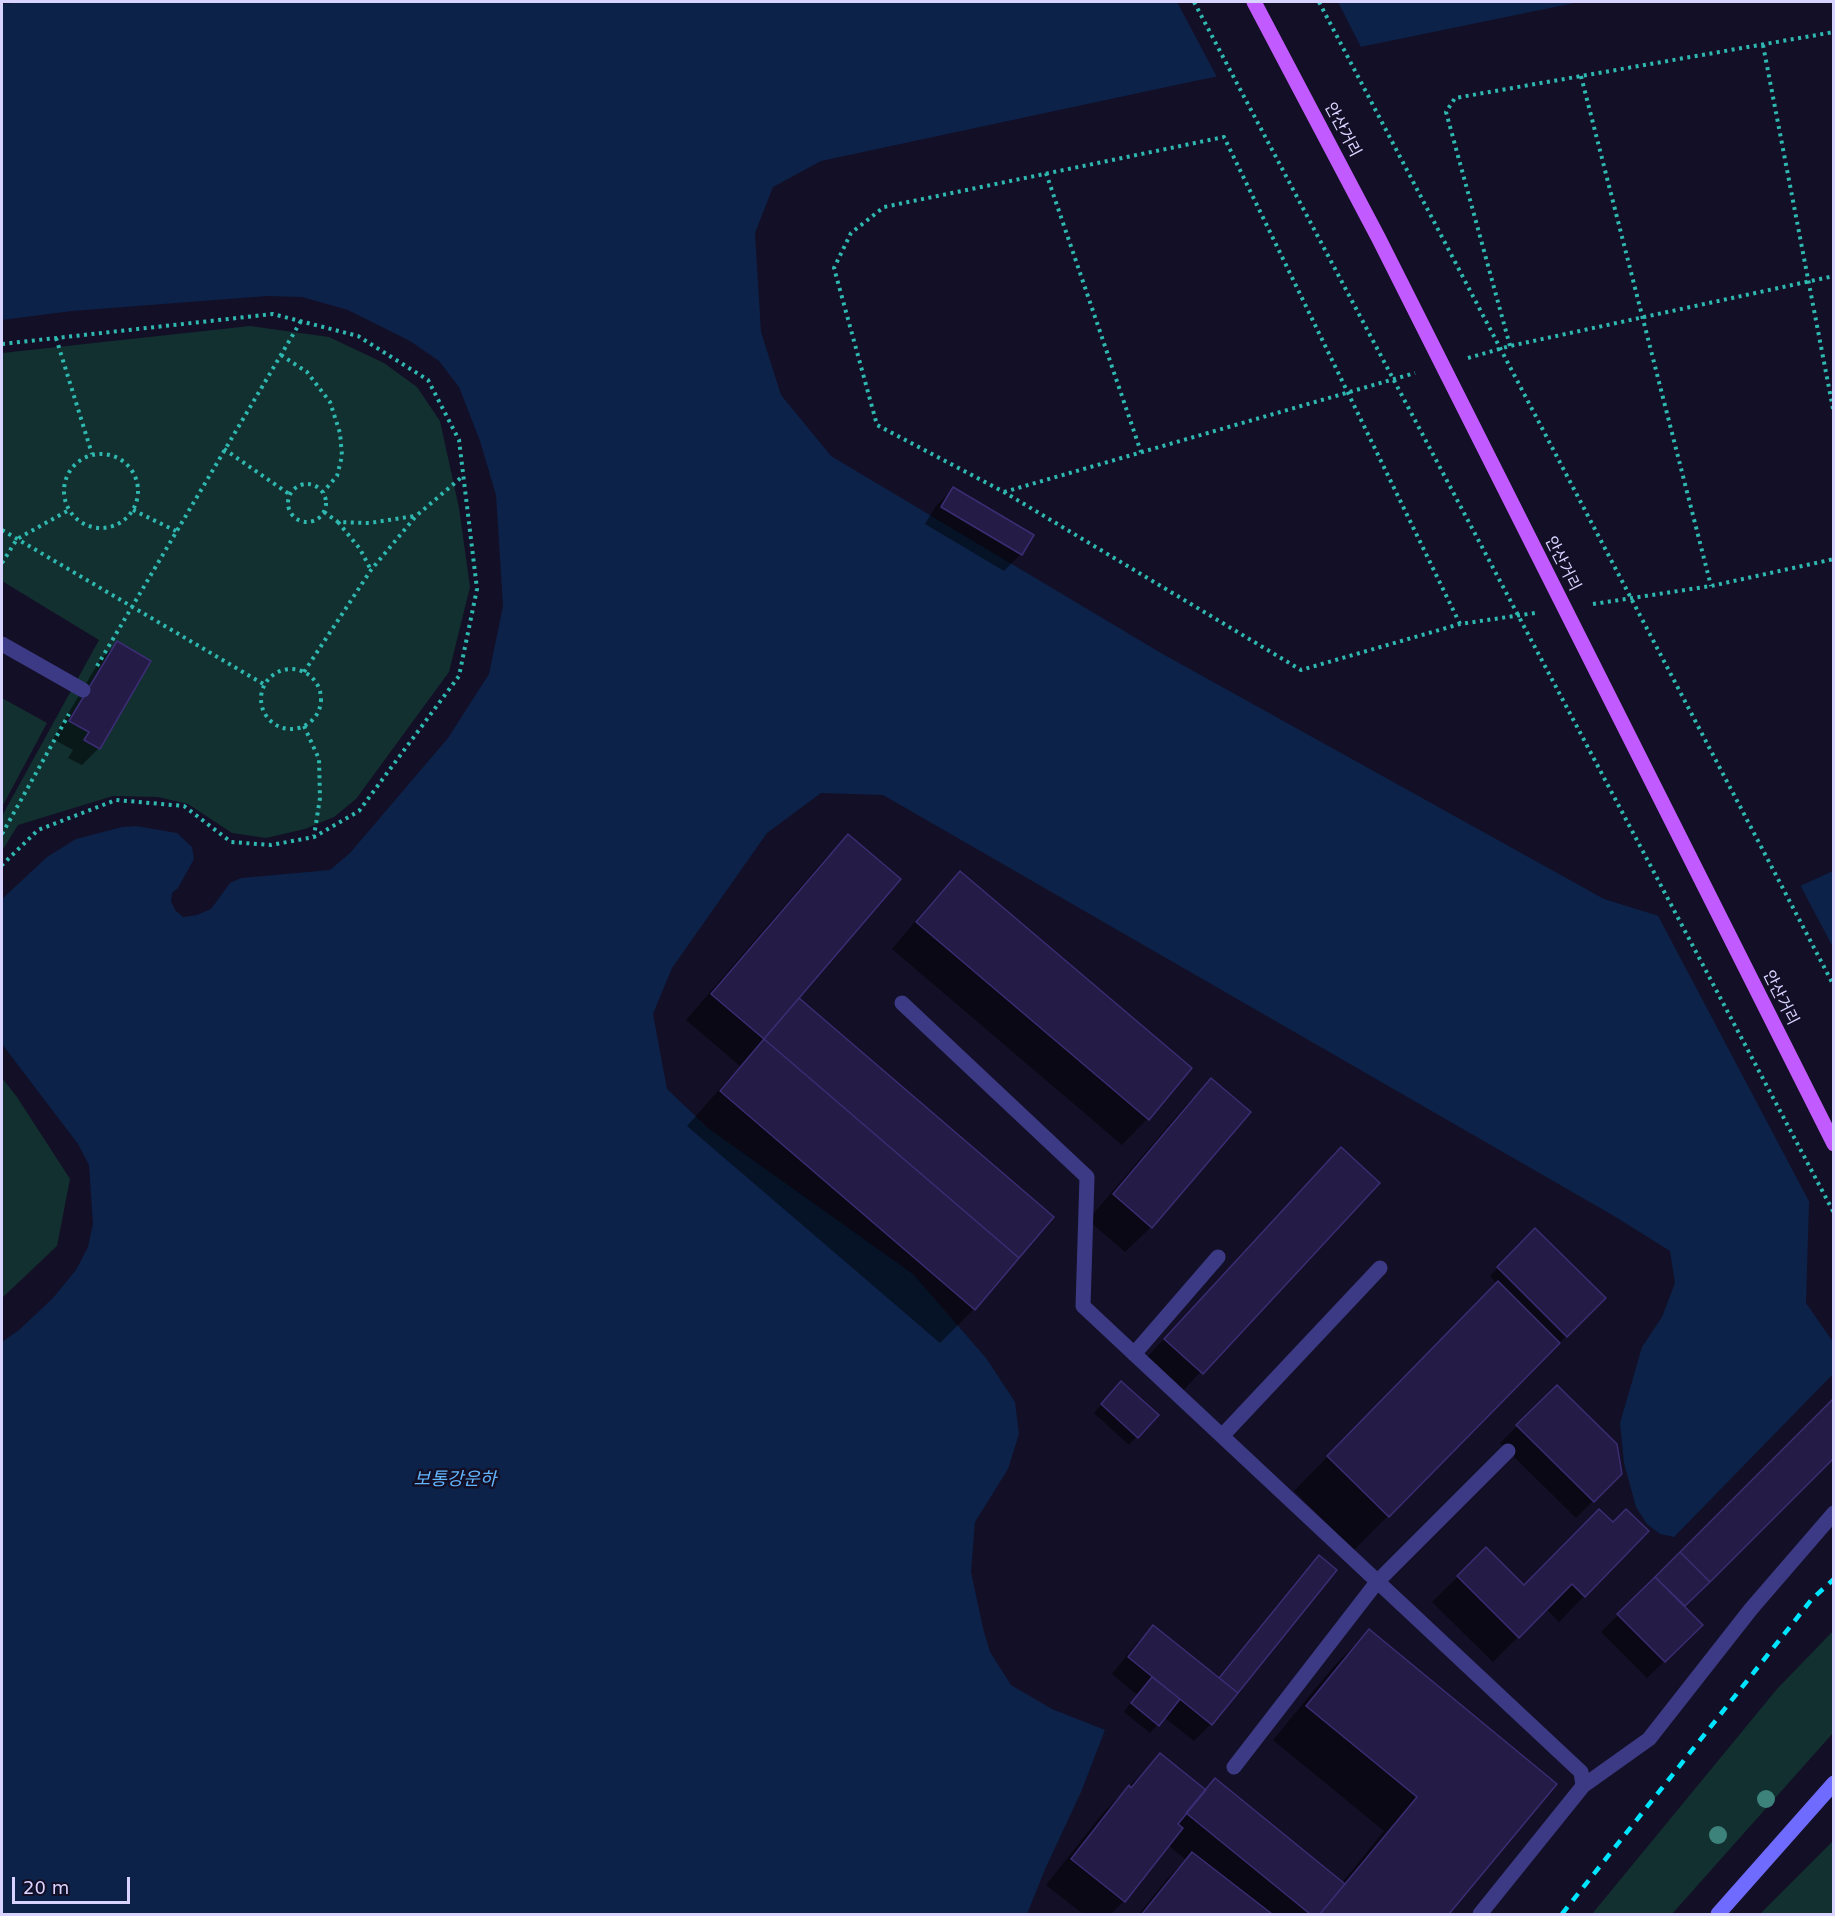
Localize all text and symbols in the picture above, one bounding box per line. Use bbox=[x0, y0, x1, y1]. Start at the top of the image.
street label: 안산거리 bbox=[1320, 99, 1364, 161]
street label: 안산거리 bbox=[1540, 533, 1584, 595]
street label: 안산거리 bbox=[1758, 967, 1802, 1029]
water label: 보통강운하 bbox=[414, 1469, 496, 1491]
scale bar bbox=[15, 1865, 134, 1903]
text: 20 m bbox=[23, 1877, 69, 1898]

